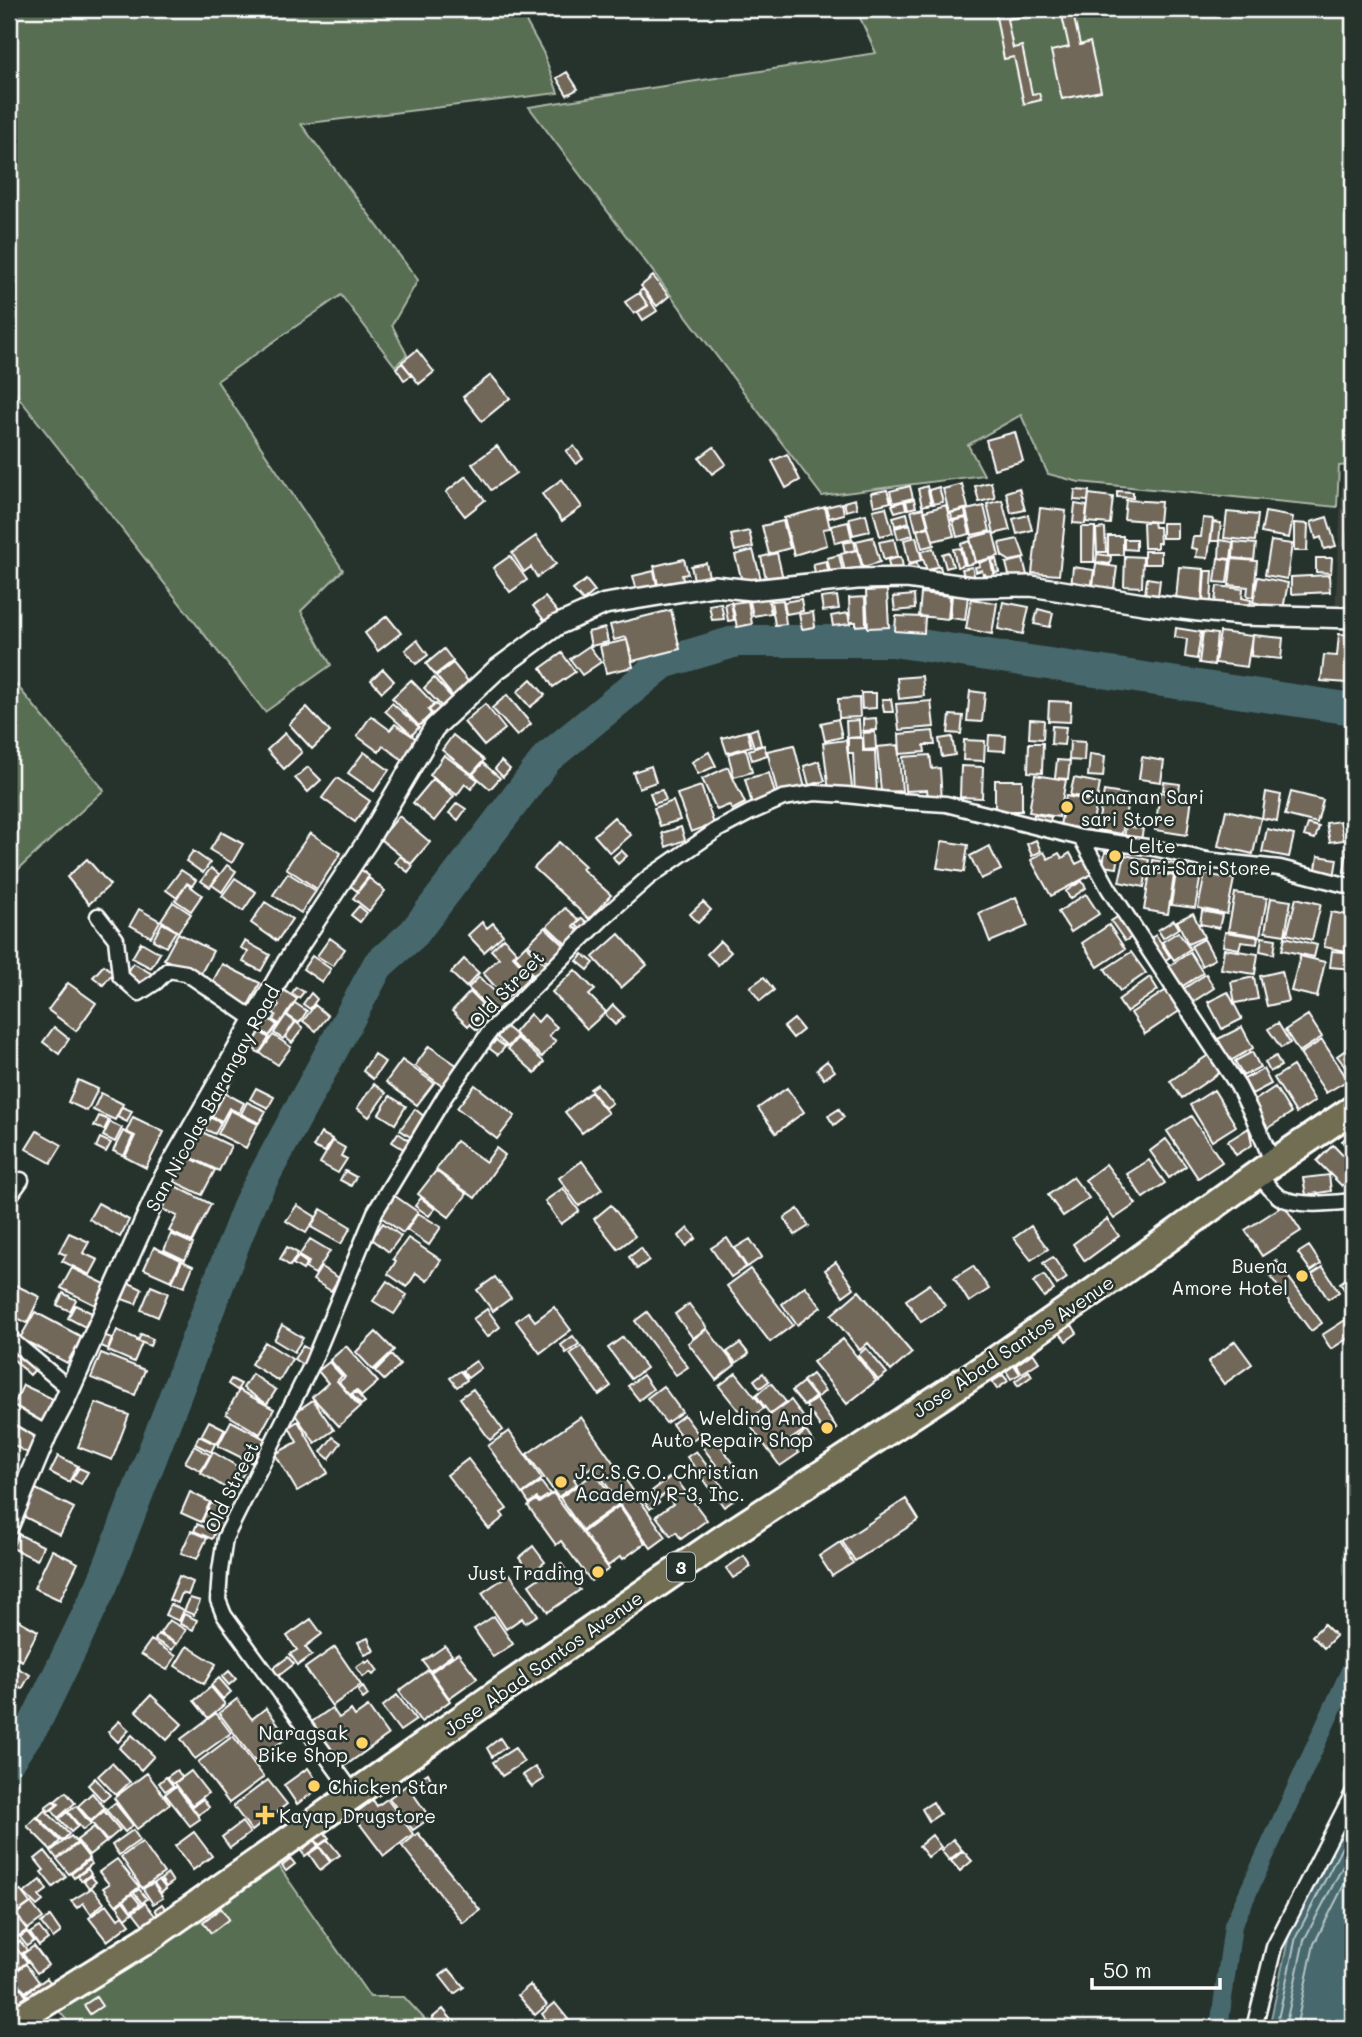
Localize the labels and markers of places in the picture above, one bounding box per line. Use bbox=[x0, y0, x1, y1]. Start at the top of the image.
place label: Cunanan Sari sari Store bbox=[1081, 784, 1204, 831]
marker: Cunanan Sari sari Store bbox=[1059, 799, 1075, 815]
place label: Lelte Sari-Sari Store bbox=[1129, 833, 1271, 880]
marker: Lelte Sari-Sari Store bbox=[1107, 848, 1123, 864]
place label: Buena Amore Hotel bbox=[1171, 1253, 1288, 1300]
marker: Buena Amore Hotel bbox=[1294, 1268, 1310, 1284]
place label: Welding And Auto Repair Shop bbox=[650, 1405, 813, 1452]
marker: Welding And Auto Repair Shop bbox=[819, 1420, 835, 1436]
place label: J.C.S.G.O. Christian Academy R-3, Inc. bbox=[575, 1459, 758, 1506]
marker: J.C.S.G.O. Christian Academy R-3, Inc. bbox=[553, 1474, 569, 1490]
place label: Just Trading bbox=[468, 1560, 584, 1585]
marker: Just Trading bbox=[590, 1564, 606, 1580]
place label: Naragsak Bike Shop bbox=[258, 1720, 348, 1767]
marker: Naragsak Bike Shop bbox=[354, 1735, 370, 1751]
place label: Chicken Star bbox=[328, 1774, 448, 1799]
marker: Chicken Star bbox=[306, 1778, 322, 1794]
place label: Kayap Drugstore bbox=[279, 1803, 436, 1828]
marker: Kayap Drugstore bbox=[257, 1807, 273, 1823]

